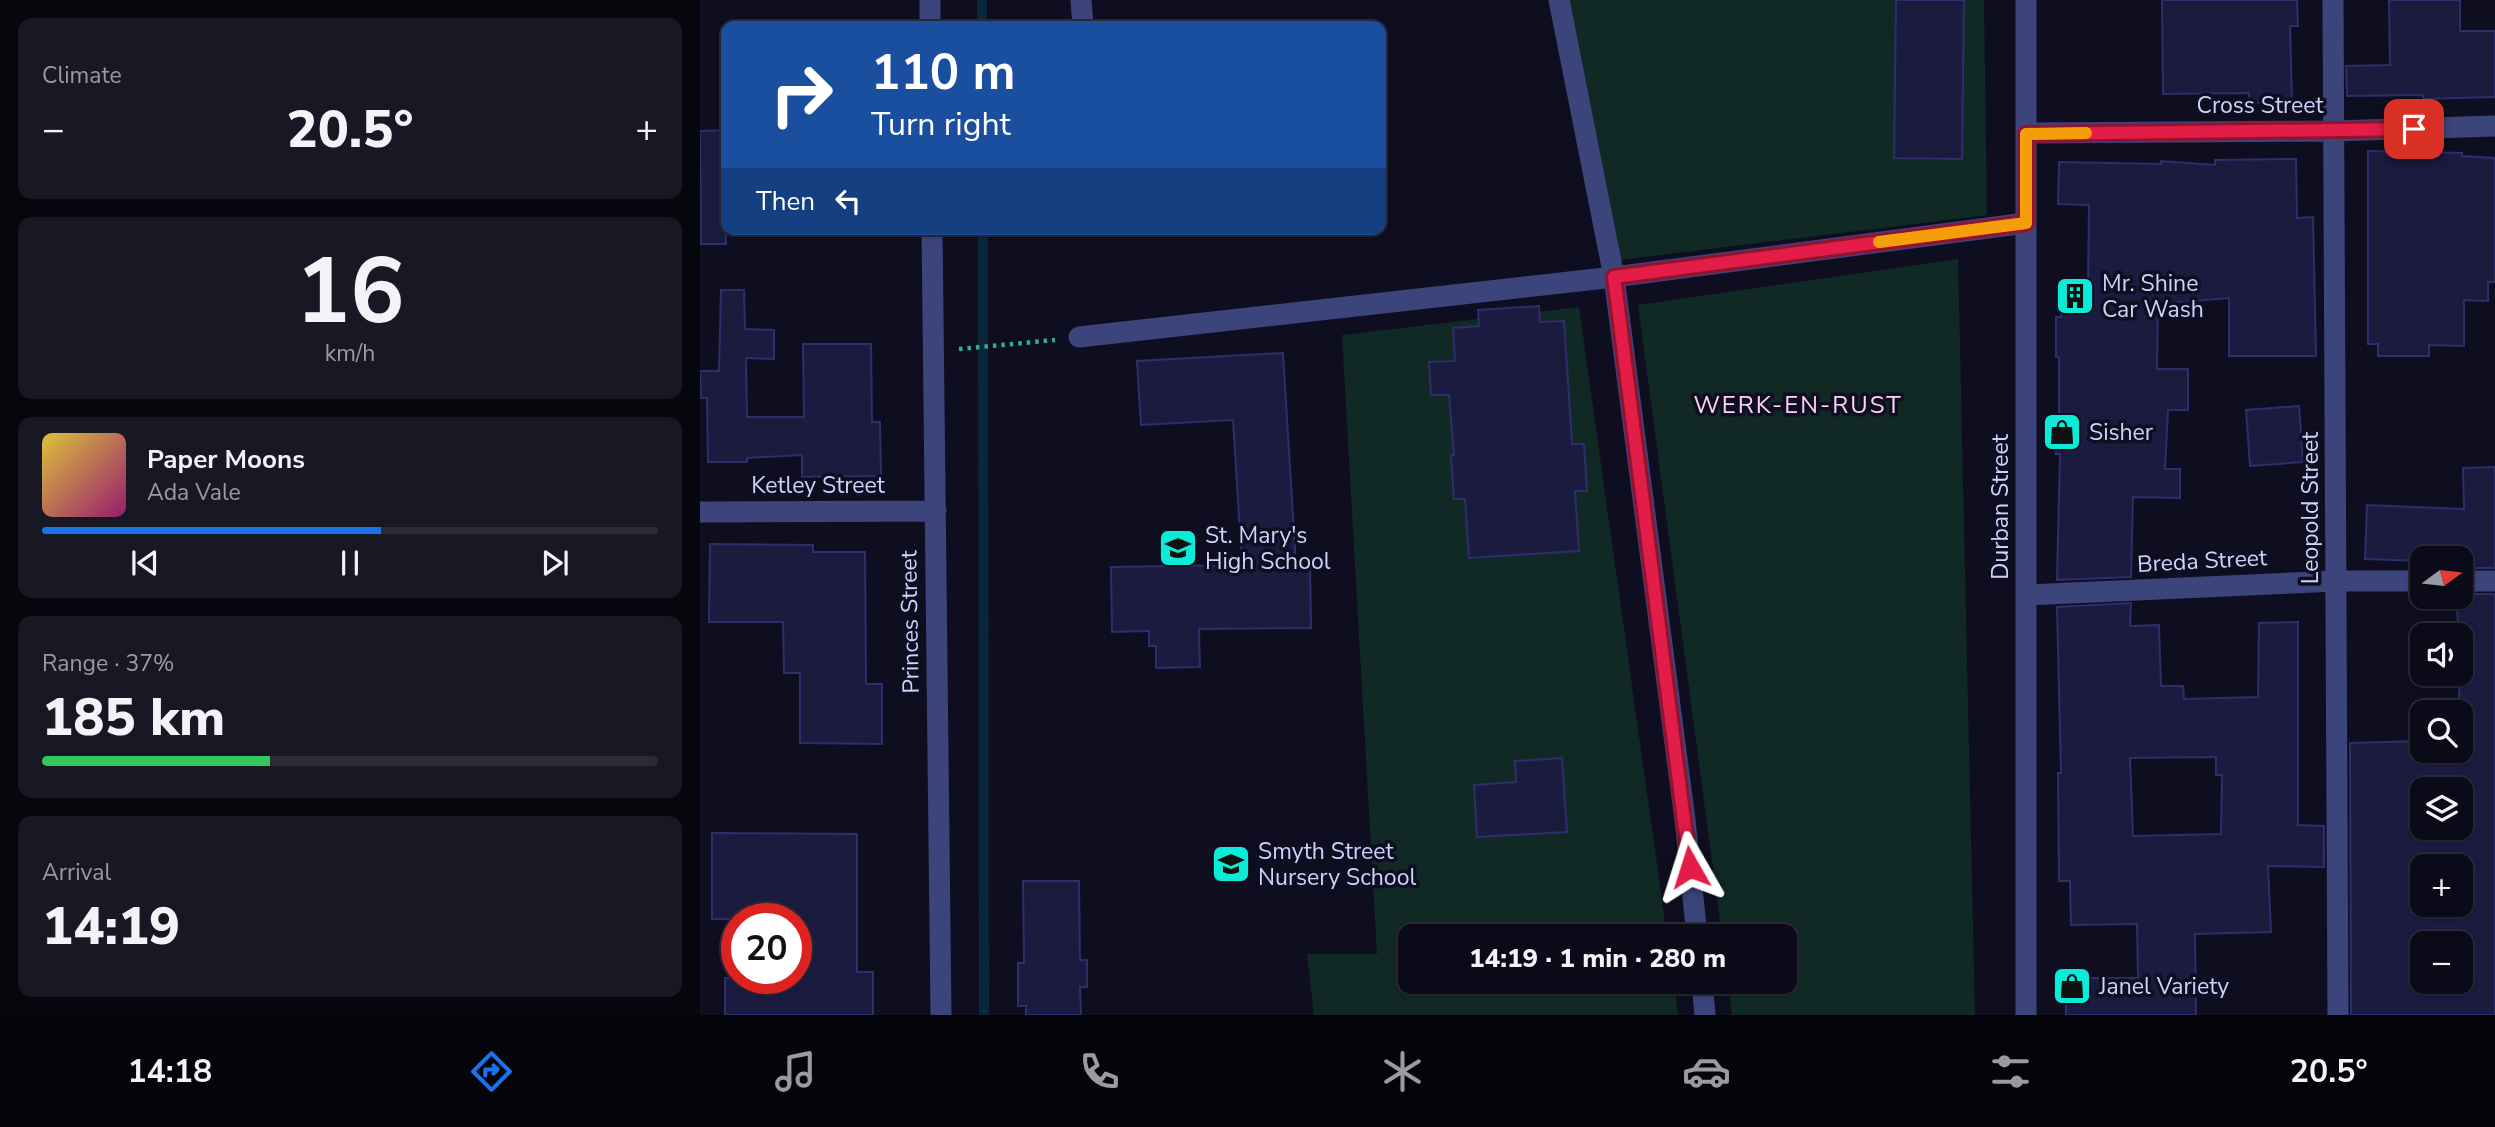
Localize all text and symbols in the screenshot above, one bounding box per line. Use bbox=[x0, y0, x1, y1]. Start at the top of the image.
text: 110 m bbox=[871, 39, 1015, 106]
icon: right bbox=[756, 49, 847, 140]
text: Climate bbox=[42, 60, 122, 91]
street label: Cross Street bbox=[2196, 90, 2325, 121]
text: 20.5° bbox=[286, 94, 414, 165]
pin bbox=[2384, 99, 2444, 159]
text: Turn right bbox=[871, 103, 1011, 146]
text: − bbox=[42, 104, 65, 155]
text: + bbox=[635, 104, 658, 155]
icon: arrive bbox=[2395, 110, 2433, 148]
icon: left bbox=[829, 182, 867, 220]
text: Then bbox=[756, 184, 815, 219]
text: 16 bbox=[295, 230, 405, 354]
place label: Mr. Shine Car Wash bbox=[2102, 268, 2204, 325]
building icon: Mr. Shine Car Wash bbox=[2054, 275, 2096, 317]
text: km/h bbox=[325, 338, 375, 369]
district label: WERK-EN-RUST bbox=[1693, 389, 1903, 421]
shop icon: Sisher bbox=[2041, 411, 2083, 453]
place label: Sisher bbox=[2089, 417, 2154, 448]
street label: Leopold Street bbox=[2295, 431, 2326, 584]
street label: Durban Street bbox=[1985, 433, 2016, 580]
text: Paper Moons bbox=[147, 442, 305, 477]
street label: Ketley Street bbox=[751, 470, 886, 501]
text: Ada Vale bbox=[147, 477, 241, 508]
place label: St. Mary's High School bbox=[1205, 520, 1331, 577]
school or university icon: St. Mary's High School bbox=[1157, 527, 1199, 569]
street label: Breda Street bbox=[2136, 542, 2269, 580]
icon: previous bbox=[126, 544, 164, 582]
icon: pause bbox=[331, 544, 369, 582]
icon: next bbox=[536, 544, 574, 582]
north arrow bbox=[2410, 546, 2473, 609]
map controls bbox=[2410, 546, 2473, 994]
street label: Princes Street bbox=[893, 549, 927, 694]
button: sound bbox=[2410, 623, 2473, 686]
text: Range · 37% bbox=[42, 648, 174, 679]
text: 185 km bbox=[42, 682, 225, 753]
button: search bbox=[2410, 700, 2473, 763]
button: layers bbox=[2410, 777, 2473, 840]
position arrow bbox=[1653, 830, 1727, 904]
place label: Smyth Street Nursery School bbox=[1258, 836, 1416, 893]
school or university icon: Smyth Street Nursery School bbox=[1210, 843, 1252, 885]
button: + bbox=[2410, 854, 2473, 917]
text: Arrival bbox=[42, 857, 111, 888]
text: 14:19 bbox=[42, 891, 180, 962]
speed limit sign: 20 bbox=[721, 903, 812, 994]
button: − bbox=[2410, 931, 2473, 994]
text: 14:19 · 1 min · 280 m bbox=[1469, 941, 1726, 976]
shop icon: Janel Variety bbox=[2051, 965, 2093, 1007]
place label: Janel Variety bbox=[2098, 971, 2229, 1002]
icon: directions bbox=[467, 1047, 516, 1096]
icon: music bbox=[771, 1047, 820, 1096]
icon: phone bbox=[1075, 1047, 1124, 1096]
icon: climate bbox=[1378, 1047, 1427, 1096]
icon: car bbox=[1682, 1047, 1731, 1096]
icon: filters bbox=[1986, 1047, 2035, 1096]
text: 14:18 bbox=[127, 1050, 212, 1093]
text: 20.5° bbox=[2290, 1050, 2368, 1093]

